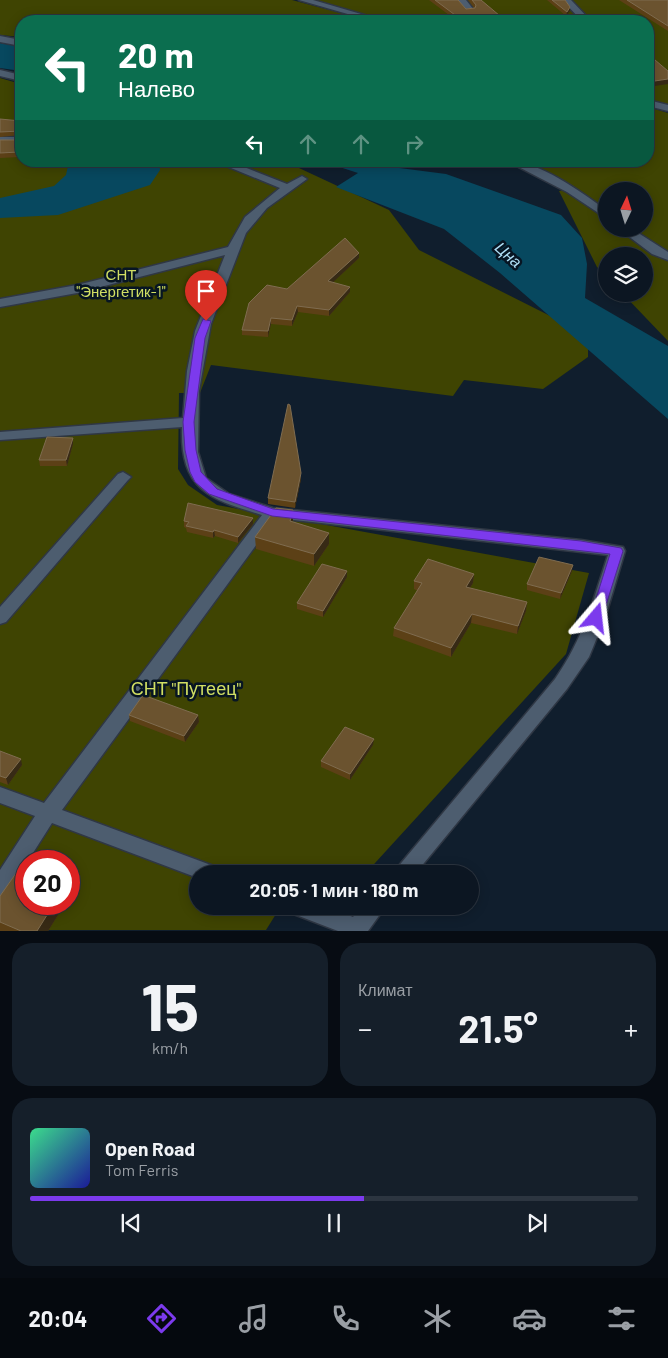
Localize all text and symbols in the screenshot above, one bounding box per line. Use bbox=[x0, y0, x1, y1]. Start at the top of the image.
text: 20 m bbox=[118, 33, 194, 75]
icon: left bbox=[35, 35, 100, 100]
text: Налево bbox=[118, 75, 195, 101]
icon: left bbox=[241, 130, 269, 158]
icon: ahead bbox=[294, 130, 322, 158]
icon: ahead bbox=[347, 130, 375, 158]
icon: right bbox=[400, 130, 428, 158]
north arrow bbox=[598, 182, 652, 238]
map controls bbox=[598, 182, 653, 302]
water label: Цна bbox=[492, 237, 526, 271]
button: layers bbox=[598, 247, 653, 302]
park label: СНТ "Энергетик-1" bbox=[76, 265, 166, 300]
pin bbox=[185, 270, 227, 321]
icon: arrive bbox=[192, 277, 220, 305]
position arrow bbox=[569, 591, 621, 643]
park label: СНТ "Путеец" bbox=[131, 677, 241, 699]
speed limit sign: 20 bbox=[15, 850, 80, 915]
text: 20:05 · 1 мин · 180 m bbox=[250, 878, 418, 901]
text: 15 bbox=[141, 966, 199, 1044]
text: Климат bbox=[358, 980, 412, 999]
text: 21.5° bbox=[458, 1005, 538, 1051]
text: − bbox=[358, 1011, 372, 1045]
text: + bbox=[624, 1011, 638, 1045]
text: km/h bbox=[152, 1038, 188, 1057]
text: Open Road bbox=[105, 1137, 195, 1160]
text: Tom Ferris bbox=[105, 1160, 179, 1179]
icon: previous bbox=[117, 1209, 145, 1237]
icon: pause bbox=[320, 1209, 348, 1237]
icon: next bbox=[523, 1209, 551, 1237]
icon: directions bbox=[144, 1301, 179, 1336]
icon: music bbox=[236, 1301, 271, 1336]
icon: phone bbox=[328, 1301, 363, 1336]
icon: climate bbox=[420, 1301, 455, 1336]
icon: car bbox=[512, 1301, 547, 1336]
icon: filters bbox=[604, 1301, 639, 1336]
text: 20:04 bbox=[29, 1305, 87, 1331]

